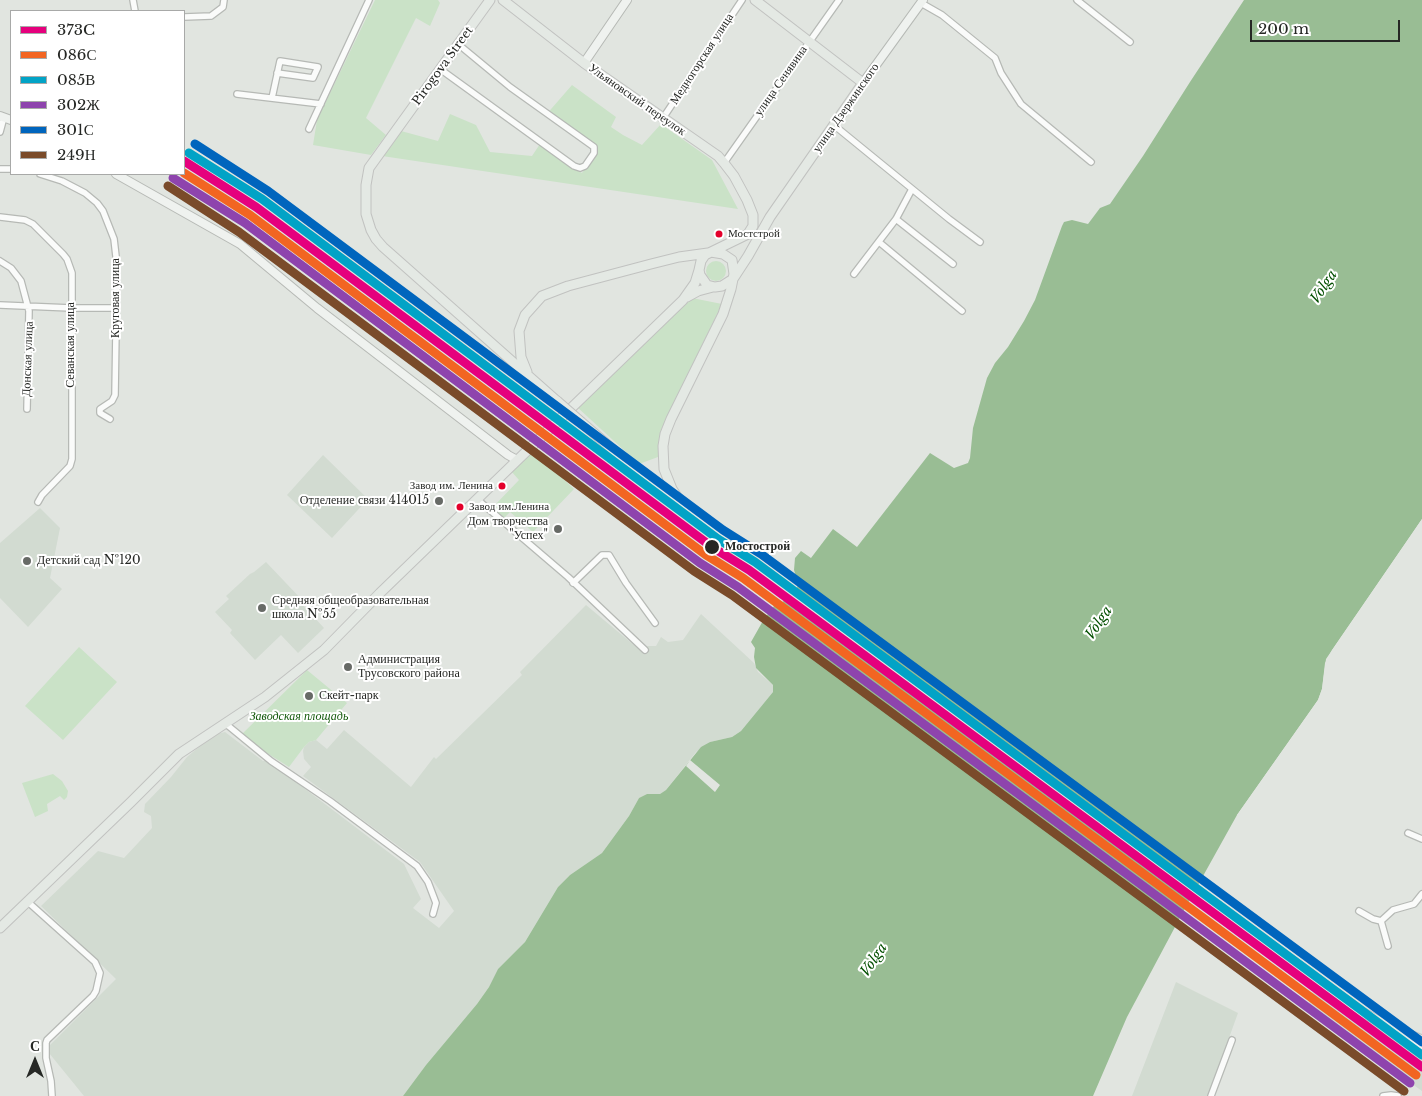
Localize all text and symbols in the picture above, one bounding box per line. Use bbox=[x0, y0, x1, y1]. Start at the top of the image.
legend bbox=[10, 10, 185, 175]
scale bar bbox=[1252, 10, 1402, 42]
street label: Медногорская улица bbox=[667, 11, 737, 107]
text: 200 m bbox=[1258, 19, 1309, 38]
text: 373C bbox=[57, 20, 95, 39]
street label: Pirogova Street bbox=[410, 24, 476, 108]
street label: улица Сенявина bbox=[751, 43, 811, 119]
text: 086С bbox=[57, 45, 96, 64]
street label: улица Дзержинского bbox=[810, 60, 882, 156]
street label: Ульяновский переулок bbox=[586, 61, 688, 139]
text: 085В bbox=[57, 70, 95, 89]
text: 302Ж bbox=[57, 95, 100, 114]
text: 301С bbox=[57, 120, 94, 139]
text: 249Н bbox=[57, 145, 96, 164]
place label: Мостстрой bbox=[728, 227, 780, 241]
marker: Мостстрой bbox=[714, 229, 724, 239]
street label: Круговая улица bbox=[109, 258, 123, 338]
water label: Volga bbox=[1307, 267, 1341, 307]
street label: Севанская улица bbox=[64, 302, 78, 388]
street label: Донская улица bbox=[19, 321, 37, 397]
place label: Завод им. Ленина bbox=[410, 479, 493, 493]
marker: Завод им. Ленина bbox=[497, 481, 507, 491]
place label: Отделение связи 414015 bbox=[300, 494, 429, 508]
marker: Отделение связи 414015 bbox=[433, 495, 445, 507]
place label: Завод им.Ленина bbox=[469, 500, 549, 514]
marker: Завод им.Ленина bbox=[455, 502, 465, 512]
place label: Дом творчества "Успех" bbox=[467, 515, 548, 543]
marker: Дом творчества "Успех" bbox=[552, 523, 564, 535]
marker: Мостострой bbox=[703, 538, 721, 556]
place label: Мостострой bbox=[725, 540, 790, 554]
place label: Детский сад №120 bbox=[37, 554, 141, 568]
marker: Детский сад №120 bbox=[21, 555, 33, 567]
place label: Средняя общеобразовательная школа №55 bbox=[272, 594, 429, 622]
marker: Средняя общеобразовательная школа №55 bbox=[256, 602, 268, 614]
water label: Volga bbox=[1082, 603, 1116, 643]
place label: Администрация Трусовского района bbox=[358, 653, 460, 681]
marker: Администрация Трусовского района bbox=[342, 661, 354, 673]
place label: Скейт-парк bbox=[319, 689, 379, 703]
marker: Скейт-парк bbox=[303, 690, 315, 702]
park label: Заводская площадь bbox=[250, 710, 348, 724]
water label: Volga bbox=[857, 940, 891, 980]
north arrow bbox=[10, 1036, 60, 1086]
text: С bbox=[30, 1037, 40, 1055]

